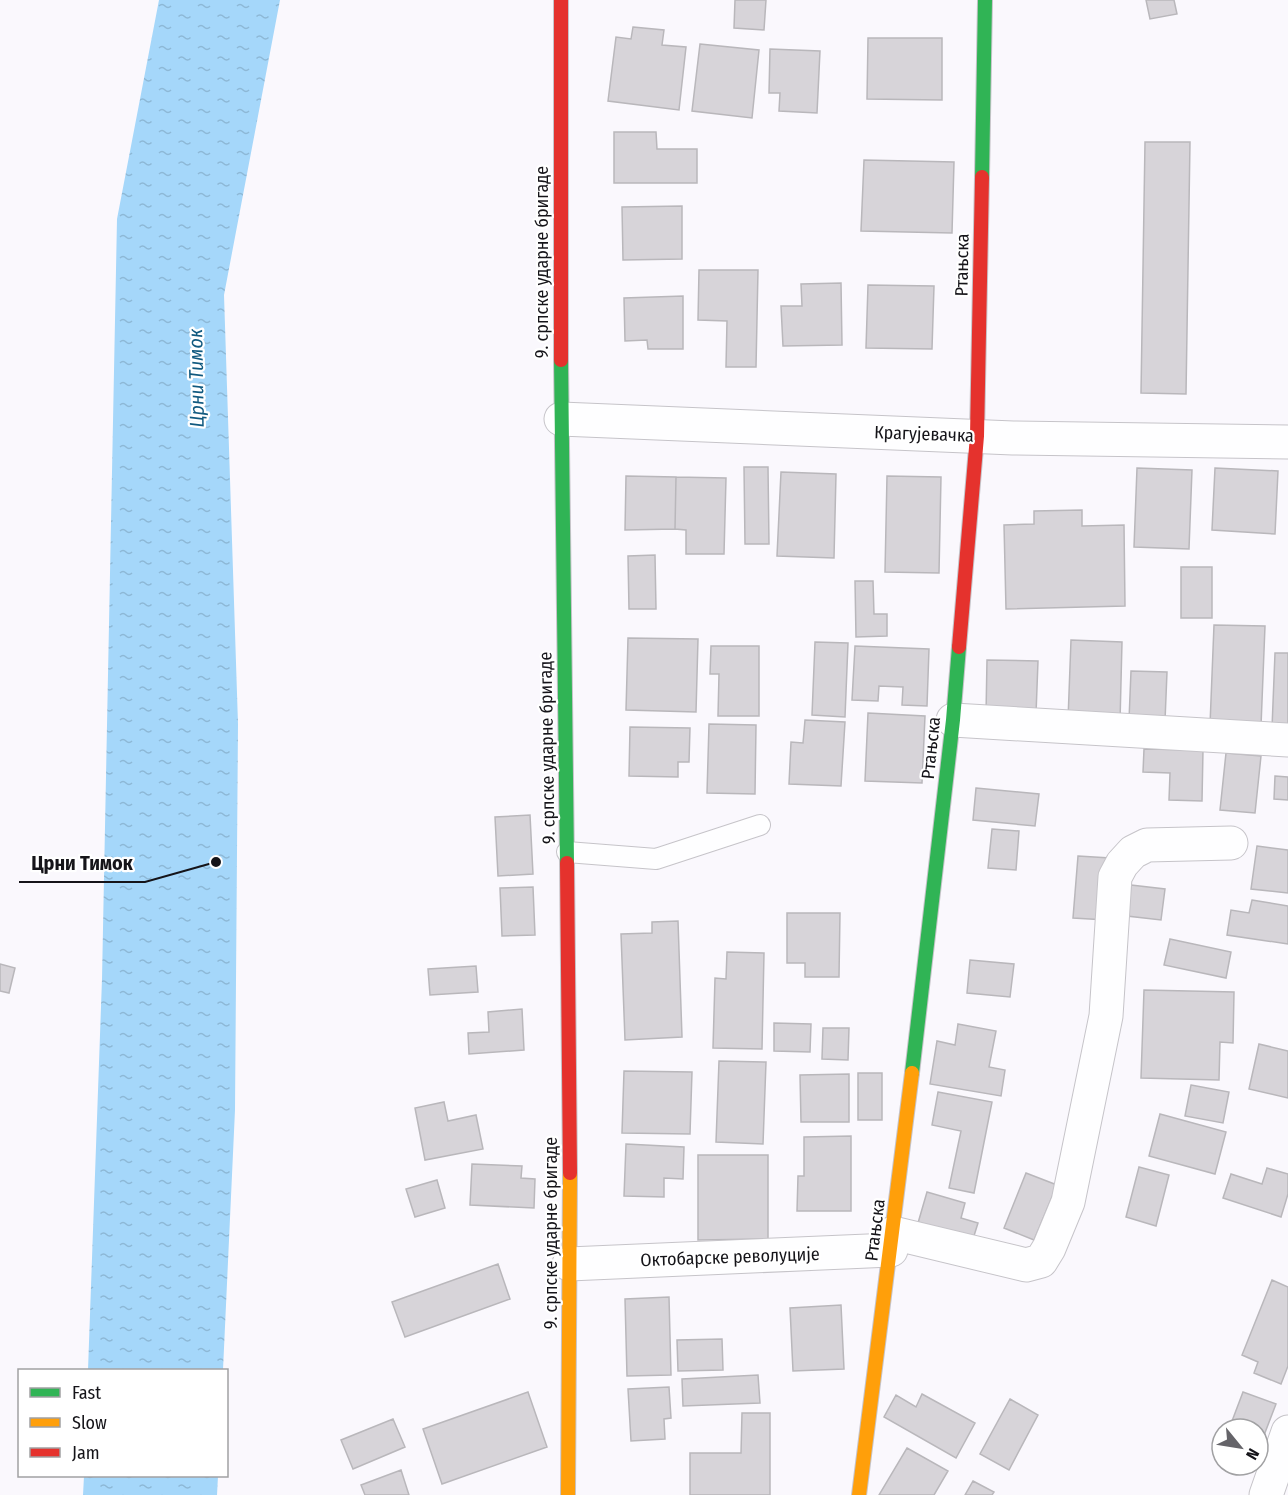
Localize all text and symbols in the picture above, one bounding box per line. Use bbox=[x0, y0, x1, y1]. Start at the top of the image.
street label: 9. српске ударне бригаде bbox=[531, 166, 553, 358]
street label: Ртањска bbox=[950, 233, 974, 297]
water label: Црни Тимок bbox=[183, 328, 209, 428]
street label: Крагујевачка bbox=[874, 421, 974, 447]
street label: 9. српске ударне бригаде bbox=[534, 652, 560, 844]
street label: Ртањска bbox=[917, 716, 945, 780]
callout: Црни Тимок bbox=[19, 844, 145, 882]
text: Црни Тимок bbox=[31, 851, 134, 875]
street label: 9. српске ударне бригаде bbox=[540, 1137, 562, 1329]
street label: Ртањска bbox=[860, 1197, 890, 1262]
street label: Октобарске револуције bbox=[640, 1243, 820, 1271]
legend bbox=[18, 1369, 228, 1477]
text: Fast bbox=[72, 1382, 101, 1404]
text: Slow bbox=[72, 1412, 107, 1434]
north arrow bbox=[1210, 1417, 1270, 1477]
text: Jam bbox=[72, 1442, 100, 1464]
text: N bbox=[1242, 1445, 1263, 1463]

